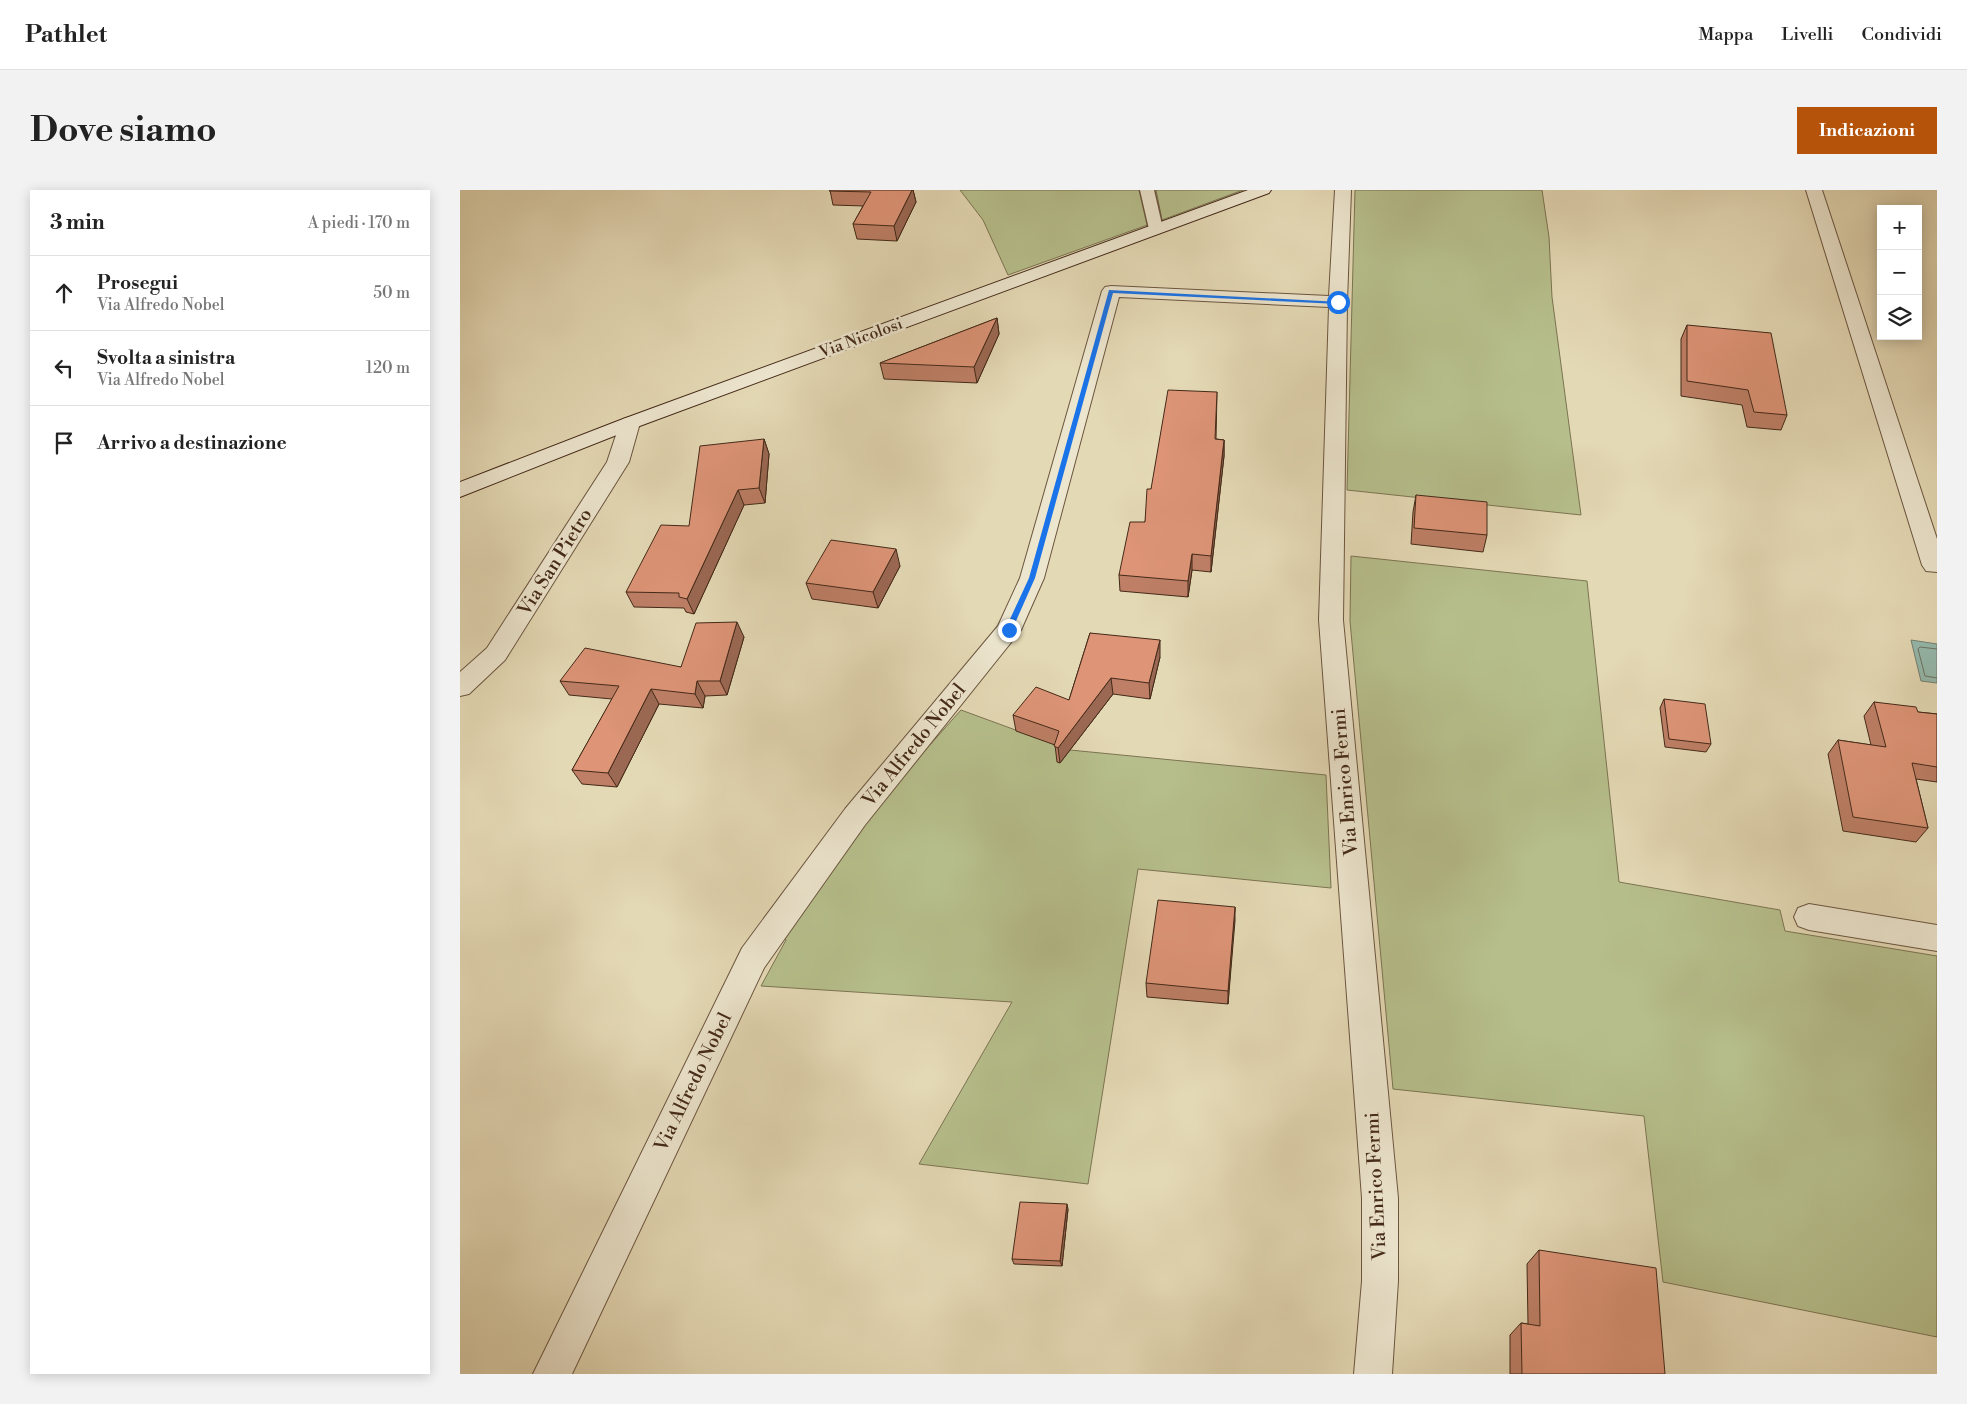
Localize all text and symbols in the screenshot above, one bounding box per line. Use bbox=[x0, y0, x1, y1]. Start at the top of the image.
text: Pathlet bbox=[25, 20, 107, 50]
text: Mappa bbox=[1698, 23, 1753, 46]
text: Livelli bbox=[1781, 23, 1834, 46]
text: Condividi bbox=[1862, 23, 1942, 46]
button: Indicazioni bbox=[1797, 107, 1937, 154]
text: Dove siamo bbox=[30, 109, 217, 152]
map controls bbox=[1877, 205, 1922, 340]
button: + bbox=[1877, 205, 1922, 250]
text: 3 min bbox=[50, 210, 105, 236]
text: A piedi · 170 m bbox=[308, 213, 410, 233]
button: − bbox=[1877, 250, 1922, 295]
text: Prosegui bbox=[97, 271, 178, 295]
icon: ahead bbox=[50, 279, 78, 307]
text: 50 m bbox=[373, 283, 410, 303]
route start bbox=[1327, 291, 1350, 314]
text: Via Alfredo Nobel bbox=[97, 295, 225, 315]
button: layers bbox=[1877, 295, 1922, 340]
street label: Via Nicolosi bbox=[816, 314, 906, 363]
text: Svolta a sinistra bbox=[97, 346, 235, 370]
icon: left bbox=[50, 354, 78, 382]
text: 120 m bbox=[366, 358, 410, 378]
text: Via Alfredo Nobel bbox=[97, 370, 225, 390]
icon: arrive bbox=[50, 429, 78, 457]
text: Arrivo a destinazione bbox=[97, 431, 287, 455]
street label: Via San Pietro bbox=[512, 504, 598, 621]
route end bbox=[998, 619, 1021, 642]
street label: Via Alfredo Nobel bbox=[856, 678, 971, 812]
street label: Via Enrico Fermi bbox=[1327, 707, 1363, 858]
street label: Via Alfredo Nobel bbox=[649, 1008, 737, 1156]
street label: Via Enrico Fermi bbox=[1360, 1111, 1392, 1262]

